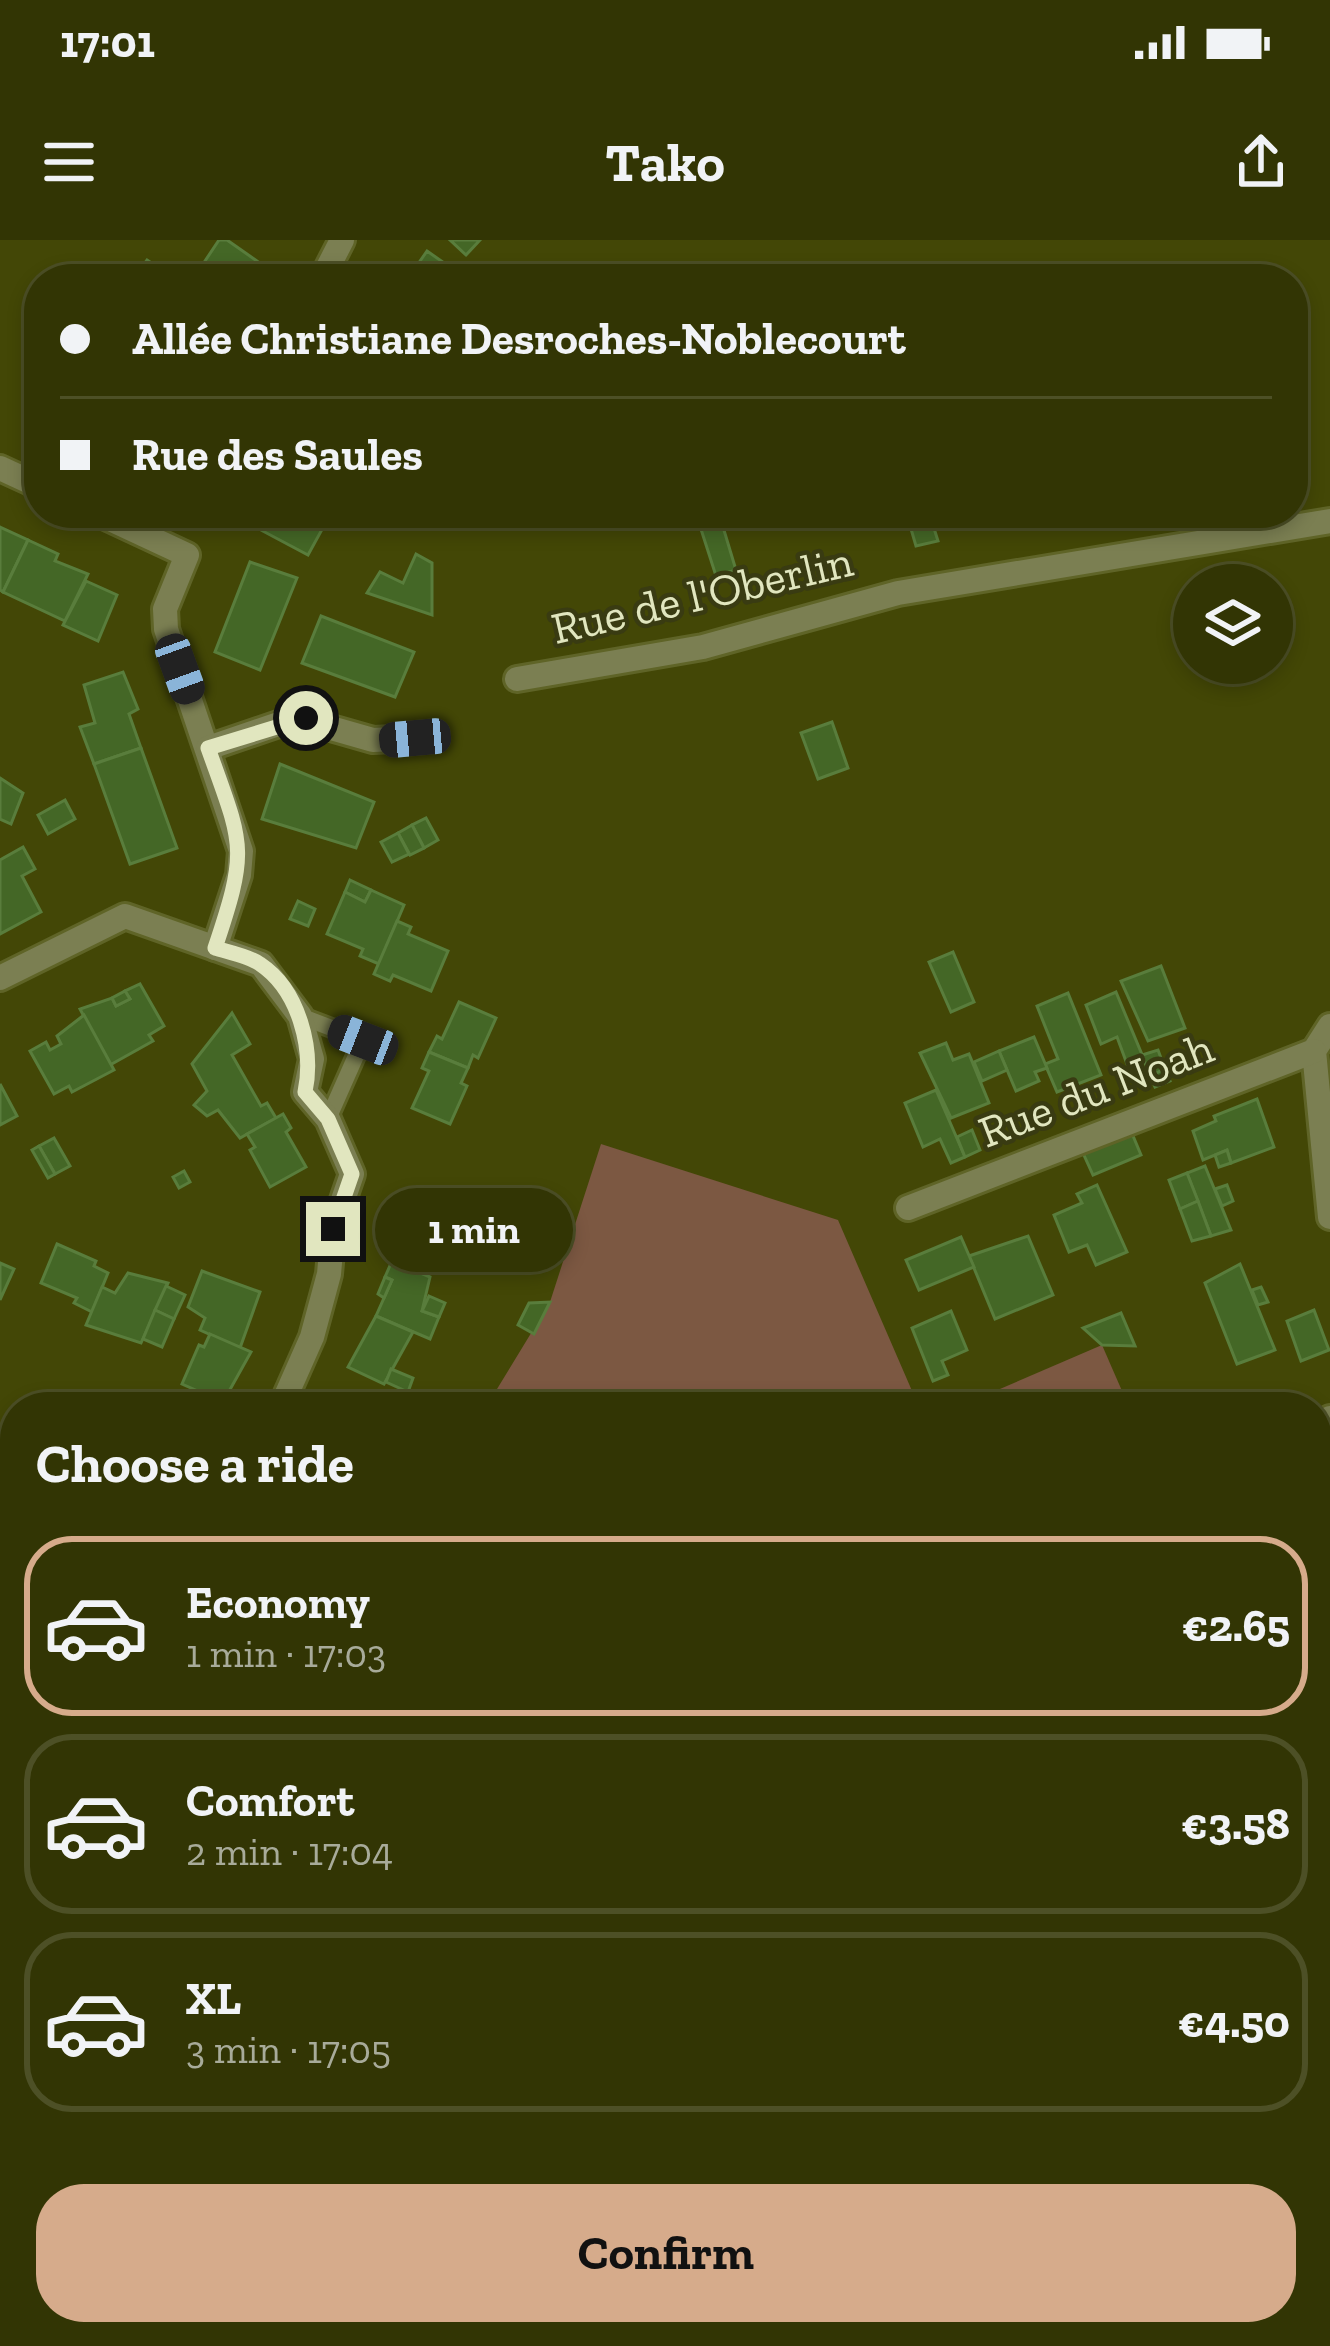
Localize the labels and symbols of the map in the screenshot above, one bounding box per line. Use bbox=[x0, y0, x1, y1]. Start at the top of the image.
street label: Rue de l'Oberlin bbox=[546, 534, 858, 656]
car bbox=[151, 629, 209, 709]
route start bbox=[279, 691, 333, 745]
car bbox=[378, 717, 452, 759]
car bbox=[323, 1010, 403, 1070]
street label: Rue du Noah bbox=[971, 1021, 1221, 1159]
callout: 1 min bbox=[375, 1187, 573, 1271]
route end bbox=[306, 1202, 360, 1256]

